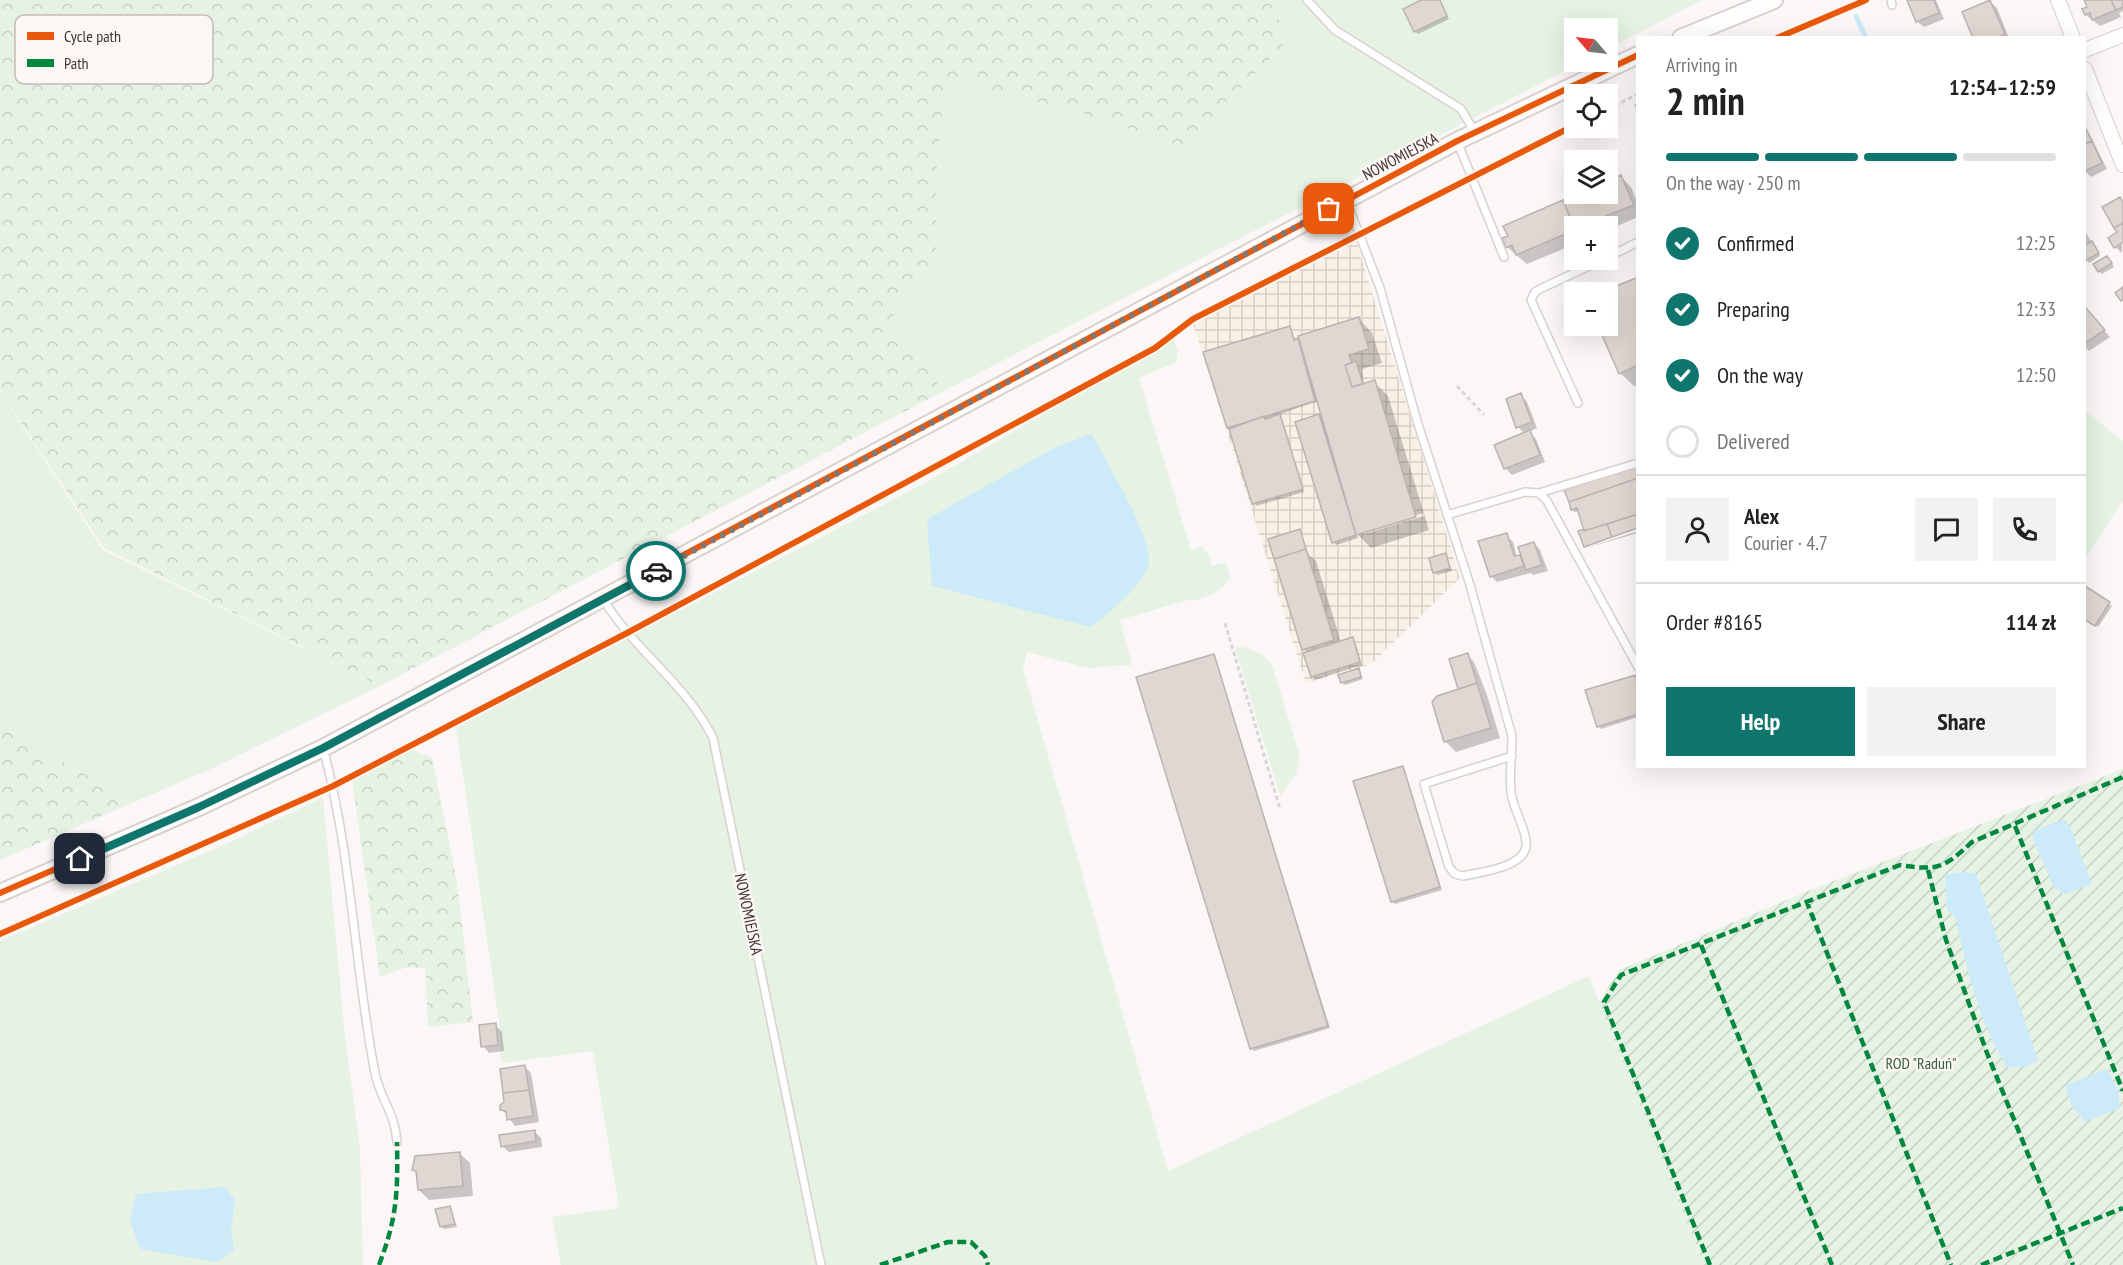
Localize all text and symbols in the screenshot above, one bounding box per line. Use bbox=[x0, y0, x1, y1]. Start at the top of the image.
legend bbox=[15, 15, 213, 84]
north arrow bbox=[1564, 18, 1618, 72]
map controls bbox=[1564, 18, 1618, 336]
text: Cycle path bbox=[64, 26, 121, 46]
text: Arriving in bbox=[1666, 52, 1738, 78]
text: Path bbox=[64, 53, 89, 73]
text: 12:54–12:59 bbox=[1949, 73, 2056, 101]
text: 2 min bbox=[1666, 75, 1745, 126]
button: locate bbox=[1564, 84, 1618, 138]
street label: NOWOMIEJSKA bbox=[1359, 127, 1442, 184]
button: layers bbox=[1564, 150, 1618, 204]
text: On the way · 250 m bbox=[1666, 170, 1801, 196]
pin bbox=[1303, 183, 1354, 234]
icon: bag bbox=[1312, 192, 1345, 225]
button: + bbox=[1564, 216, 1618, 270]
icon: check bbox=[1666, 227, 1699, 260]
text: Confirmed bbox=[1717, 229, 1794, 257]
text: 12:25 bbox=[2016, 230, 2056, 256]
button: − bbox=[1564, 282, 1618, 336]
icon: check bbox=[1666, 293, 1699, 326]
text: Preparing bbox=[1717, 295, 1790, 323]
text: 12:33 bbox=[2016, 296, 2056, 322]
icon: check bbox=[1666, 359, 1699, 392]
text: On the way bbox=[1717, 361, 1803, 389]
text: 12:50 bbox=[2016, 362, 2056, 388]
text: Delivered bbox=[1717, 427, 1790, 455]
button: person bbox=[1666, 498, 1729, 561]
button: chat bbox=[1915, 498, 1978, 561]
button: phone bbox=[1993, 498, 2056, 561]
text: Alex bbox=[1744, 502, 1779, 530]
text: Courier · 4.7 bbox=[1744, 530, 1828, 556]
courier bbox=[626, 541, 686, 601]
icon: car bbox=[640, 555, 673, 588]
text: Order #8165 bbox=[1666, 608, 1763, 636]
text: 114 zł bbox=[2006, 608, 2056, 636]
button: Help bbox=[1666, 687, 1855, 756]
button: Share bbox=[1867, 687, 2056, 756]
pin bbox=[54, 833, 105, 884]
icon: home bbox=[63, 842, 96, 875]
street label: NOWOMIEJSKA bbox=[731, 871, 767, 957]
park label: ROD "Raduń" bbox=[1885, 1053, 1957, 1073]

